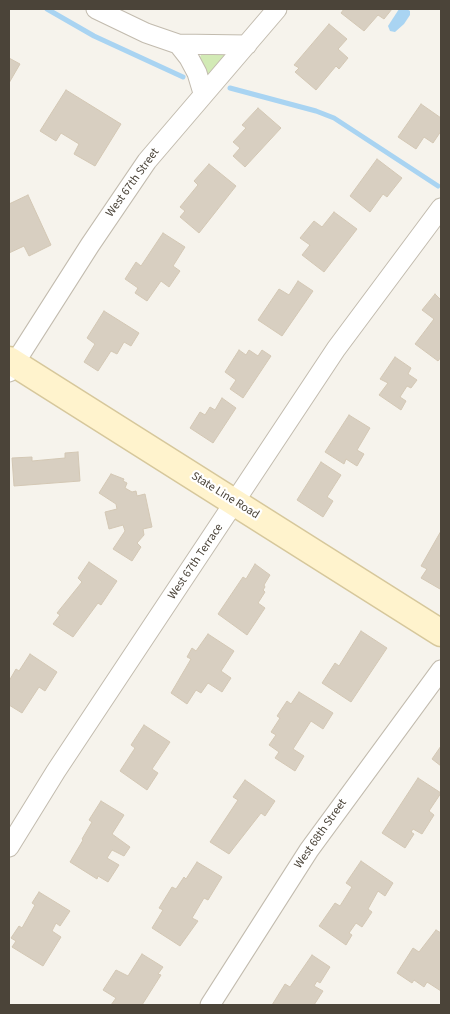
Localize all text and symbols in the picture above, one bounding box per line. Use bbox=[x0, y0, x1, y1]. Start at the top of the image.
street label: West 67th Street bbox=[103, 146, 163, 220]
street label: State Line Road bbox=[188, 469, 262, 523]
street label: West 67th Terrace bbox=[165, 521, 227, 603]
street label: West 68th Street bbox=[292, 796, 350, 872]

